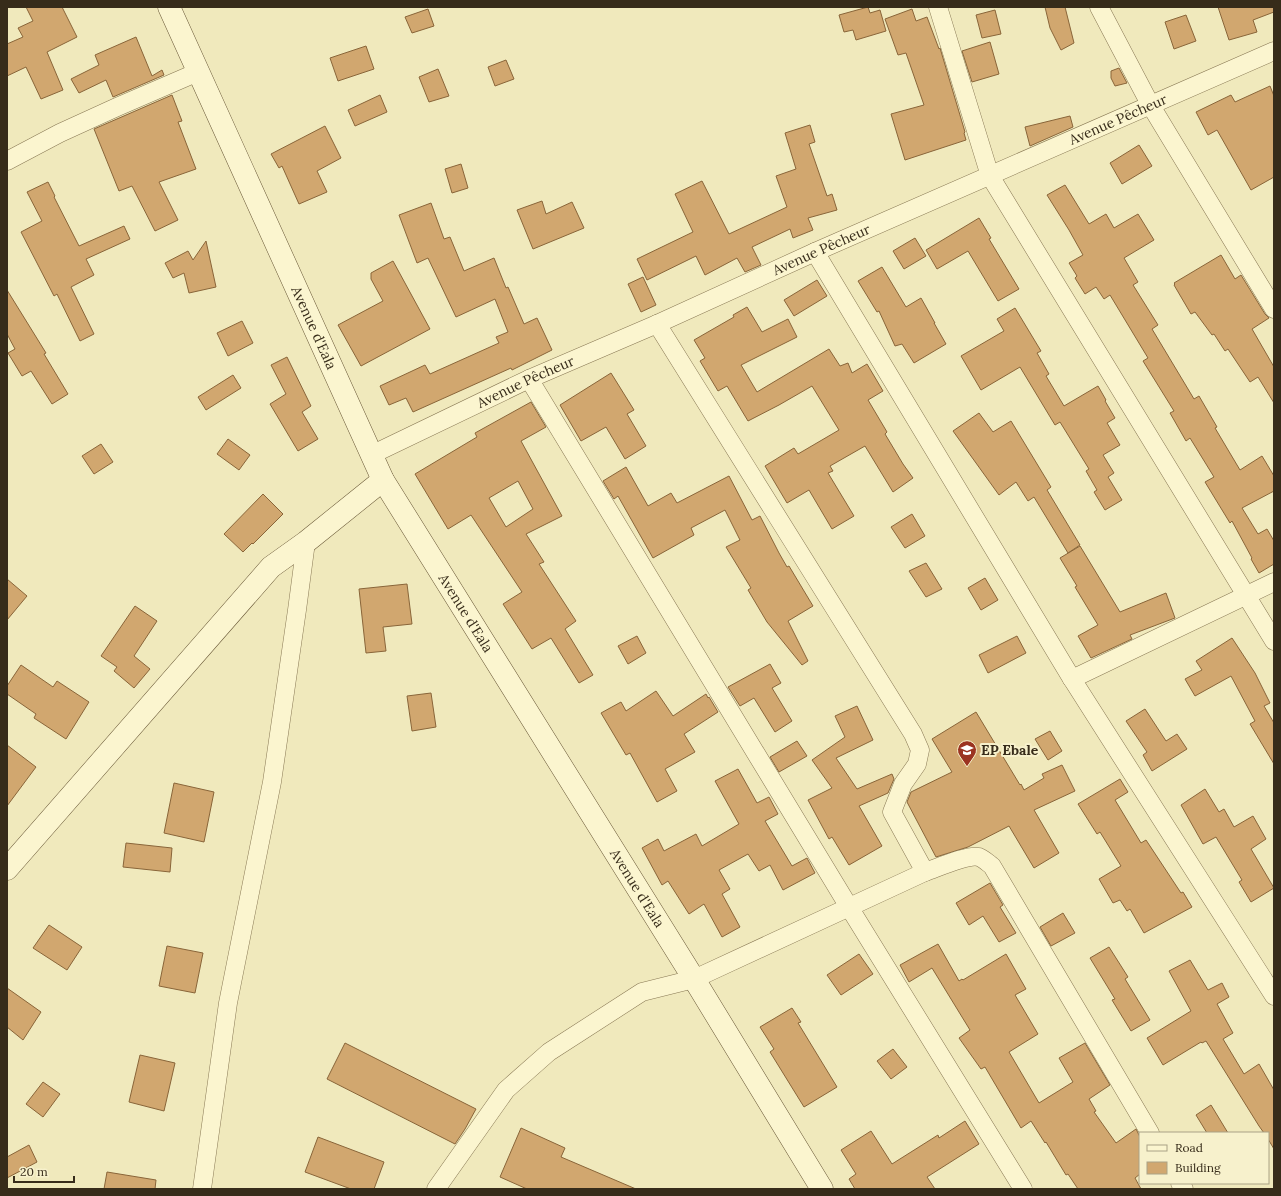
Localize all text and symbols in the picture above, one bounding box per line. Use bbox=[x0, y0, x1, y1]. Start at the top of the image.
street label: Avenue Pêcheur bbox=[1065, 90, 1170, 149]
street label: Avenue Pêcheur bbox=[769, 220, 873, 280]
street label: Avenue d'Eala bbox=[287, 282, 341, 372]
street label: Avenue Pêcheur bbox=[473, 352, 577, 412]
street label: Avenue d'Eala bbox=[434, 570, 497, 656]
school or university icon: EP Ebale bbox=[956, 739, 978, 767]
place label: EP Ebale bbox=[981, 741, 1039, 759]
street label: Avenue d'Eala bbox=[605, 844, 669, 931]
legend bbox=[1139, 1132, 1269, 1184]
text: Road bbox=[1175, 1140, 1203, 1155]
scale bar bbox=[14, 1158, 74, 1184]
text: Building bbox=[1175, 1160, 1221, 1175]
text: 20 m bbox=[20, 1164, 48, 1179]

